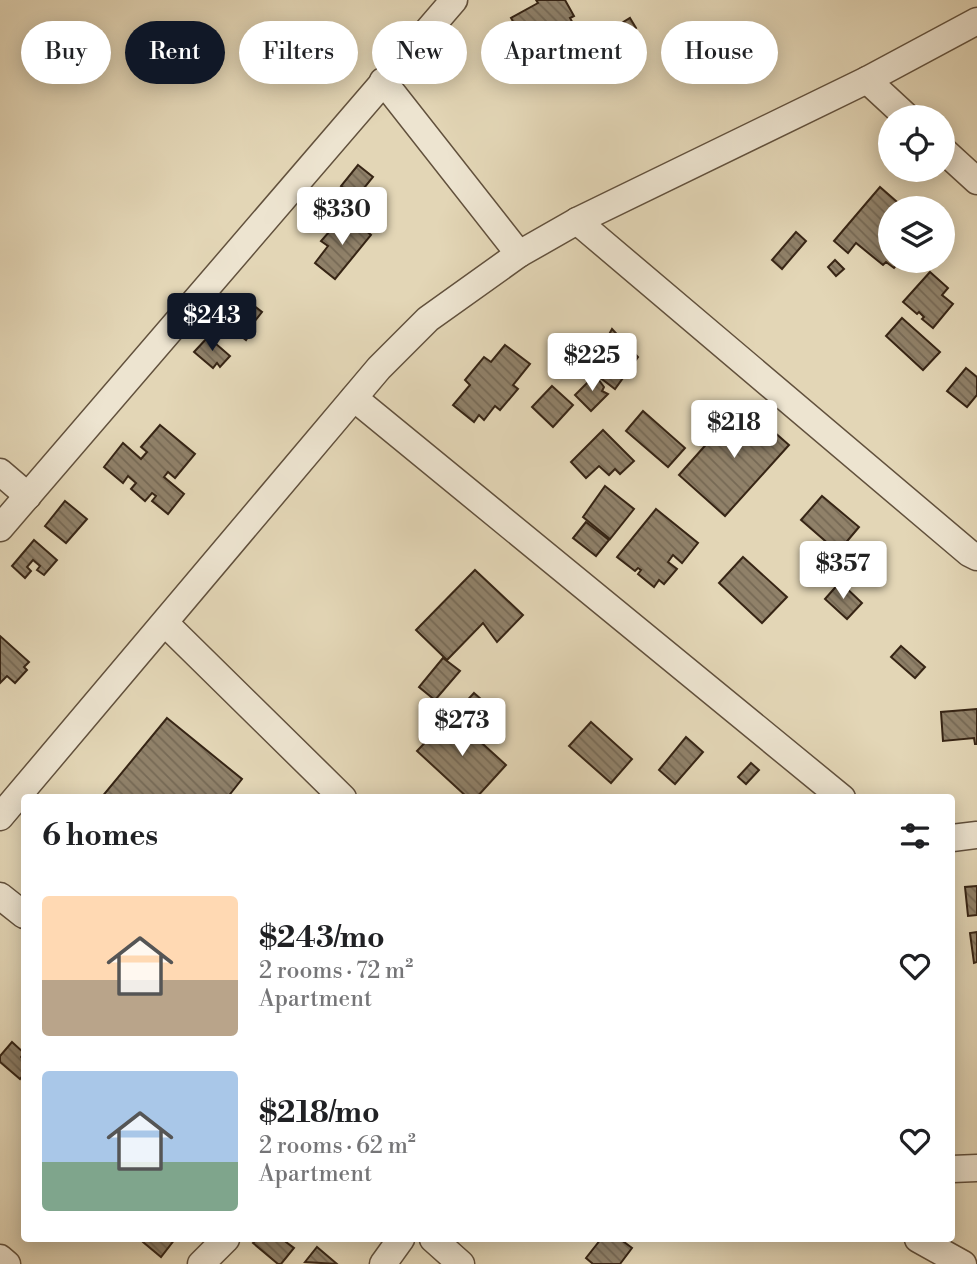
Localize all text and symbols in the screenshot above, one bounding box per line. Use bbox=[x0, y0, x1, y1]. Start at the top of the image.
chip: Buy bbox=[21, 21, 111, 84]
chip: Rent bbox=[125, 21, 225, 84]
chip: Filters bbox=[239, 21, 358, 84]
chip: New bbox=[372, 21, 467, 84]
chip: Apartment bbox=[481, 21, 647, 84]
chip: House bbox=[661, 21, 778, 84]
map controls bbox=[878, 105, 955, 273]
button: locate bbox=[878, 105, 955, 182]
pin: $330 bbox=[301, 188, 383, 247]
text: $330 bbox=[313, 196, 371, 224]
button: layers bbox=[878, 196, 955, 273]
pin: $243 bbox=[171, 294, 253, 353]
text: $243 bbox=[183, 302, 241, 330]
pin: $225 bbox=[551, 334, 633, 393]
text: $225 bbox=[564, 342, 620, 370]
pin: $218 bbox=[693, 400, 775, 460]
text: $218 bbox=[707, 409, 761, 437]
pin: $357 bbox=[802, 542, 884, 601]
text: $357 bbox=[816, 550, 870, 578]
pin: $273 bbox=[421, 698, 503, 758]
text: $273 bbox=[435, 707, 490, 735]
text: 6 homes bbox=[42, 817, 158, 855]
icon: filters bbox=[896, 817, 934, 855]
text: $243/mo bbox=[259, 919, 385, 957]
icon: home bbox=[98, 924, 182, 1008]
icon: heart bbox=[896, 947, 934, 985]
text: 2 rooms · 72 m² bbox=[259, 957, 413, 985]
text: Apartment bbox=[259, 985, 372, 1013]
text: $218/mo bbox=[259, 1094, 380, 1132]
icon: home bbox=[98, 1099, 182, 1183]
icon: heart bbox=[896, 1122, 934, 1160]
text: 2 rooms · 62 m² bbox=[259, 1132, 416, 1160]
text: Apartment bbox=[259, 1160, 372, 1188]

